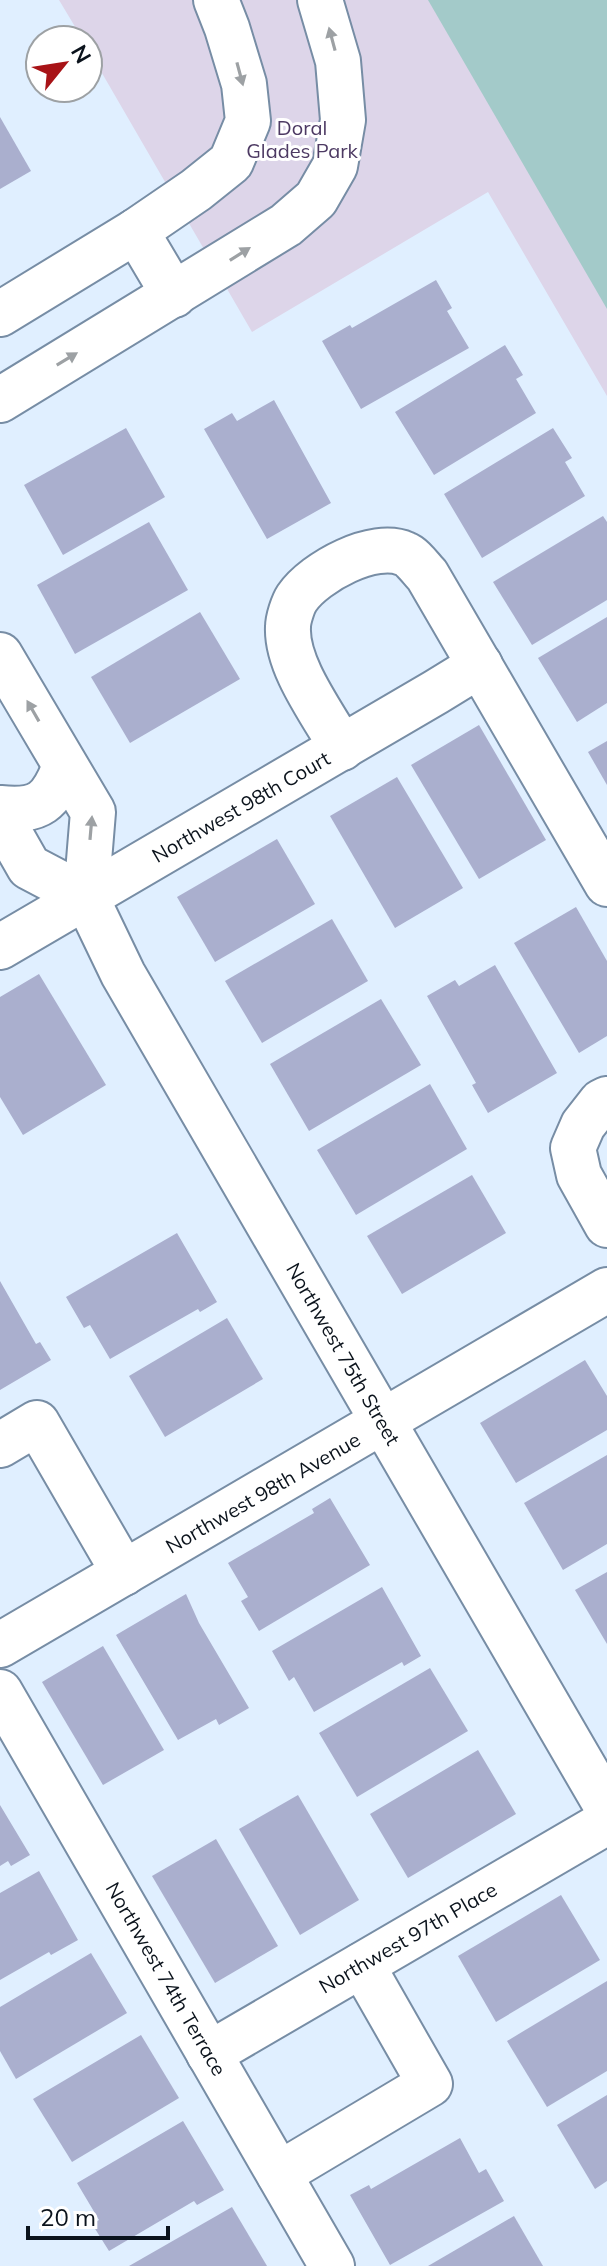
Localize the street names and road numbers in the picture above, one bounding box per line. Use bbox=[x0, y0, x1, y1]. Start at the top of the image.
street label: Northwest 98th Court bbox=[147, 745, 334, 868]
street label: Northwest 75th Street bbox=[281, 1258, 406, 1449]
street label: Northwest 98th Avenue bbox=[161, 1427, 364, 1559]
street label: Northwest 97th Place bbox=[314, 1876, 501, 1999]
street label: Northwest 74th Terrace bbox=[101, 1878, 232, 2080]

